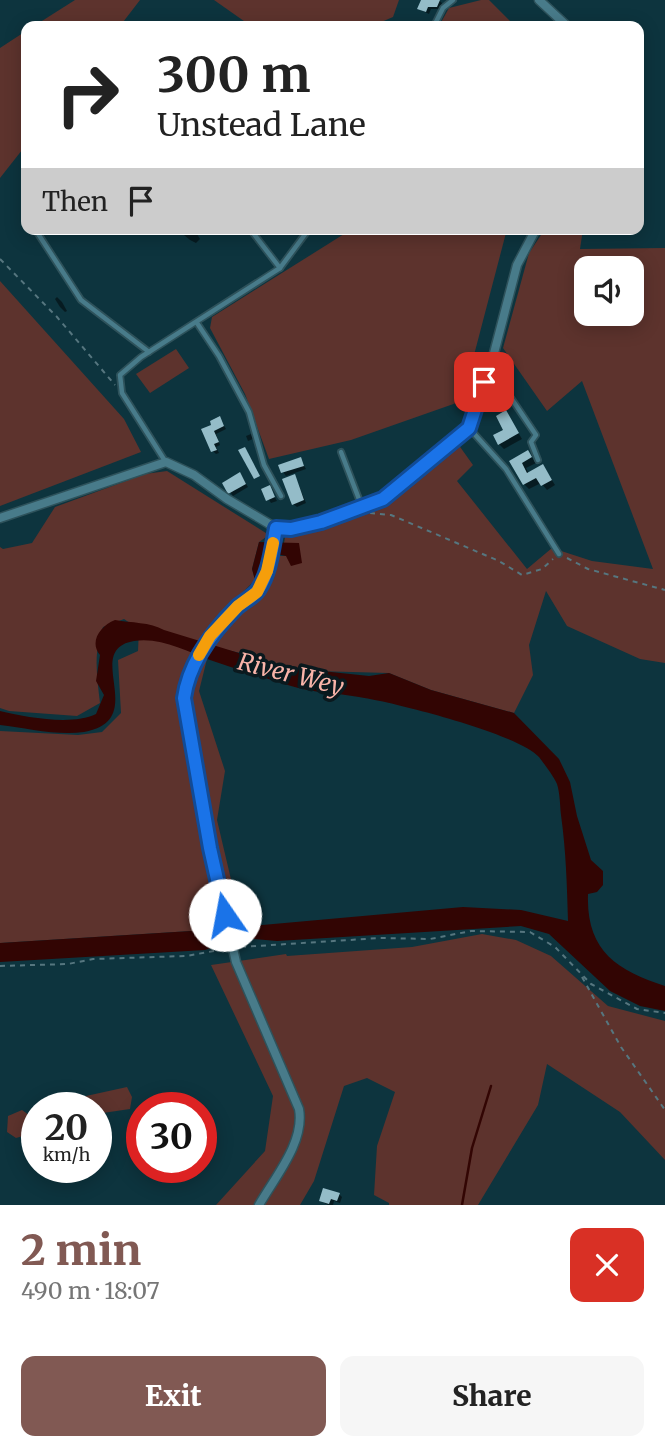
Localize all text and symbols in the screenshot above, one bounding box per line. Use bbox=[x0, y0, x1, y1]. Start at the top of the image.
text: 300 m bbox=[157, 44, 311, 105]
icon: right bbox=[42, 49, 133, 140]
text: Unstead Lane bbox=[157, 105, 366, 145]
icon: arrive bbox=[122, 182, 160, 220]
text: Then bbox=[42, 185, 108, 218]
map controls bbox=[574, 256, 644, 326]
button: sound bbox=[574, 256, 644, 326]
pin bbox=[454, 352, 514, 412]
icon: arrive bbox=[465, 363, 503, 401]
water label: River Wey bbox=[235, 646, 347, 702]
position arrow bbox=[188, 878, 262, 952]
speed limit sign: 30 bbox=[126, 1092, 217, 1183]
text: 20 bbox=[45, 1106, 88, 1150]
text: km/h bbox=[43, 1143, 90, 1166]
text: 2 min bbox=[21, 1224, 141, 1276]
button: close bbox=[570, 1228, 644, 1302]
text: 490 m · 18:07 bbox=[21, 1276, 160, 1305]
button: Exit bbox=[21, 1356, 326, 1436]
button: Share bbox=[340, 1356, 644, 1436]

